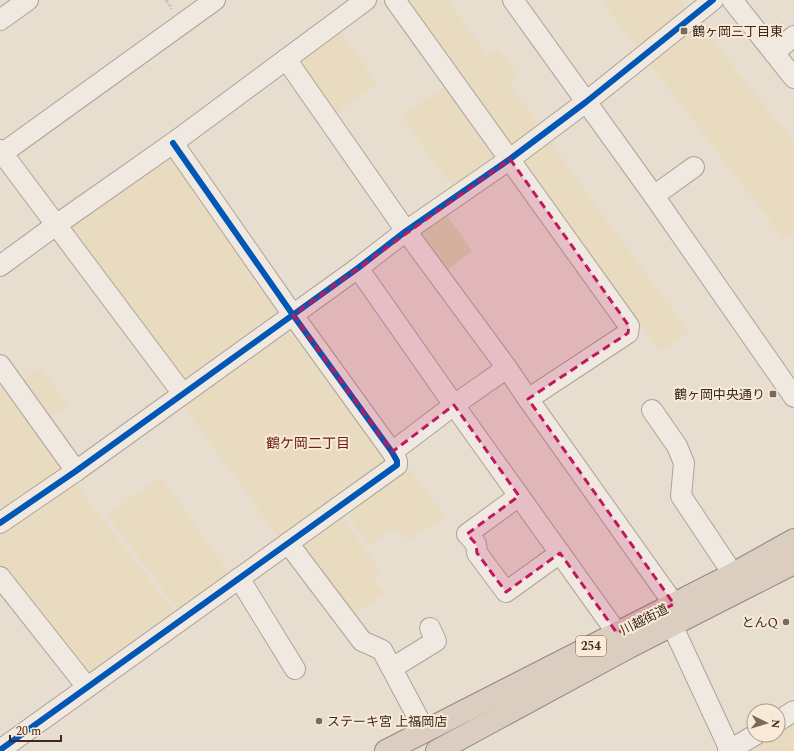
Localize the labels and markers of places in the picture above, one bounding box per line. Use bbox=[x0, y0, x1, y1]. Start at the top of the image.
place label: 鶴ヶ岡三丁目東 bbox=[692, 22, 783, 42]
marker: 鶴ヶ岡三丁目東 bbox=[679, 26, 689, 36]
place label: 鶴ヶ岡中央通り bbox=[674, 385, 765, 405]
marker: 鶴ヶ岡中央通り bbox=[768, 389, 778, 399]
place label: とんQ bbox=[742, 613, 779, 633]
marker: とんQ bbox=[781, 617, 791, 627]
place label: ステーキ宮 上福岡店 bbox=[327, 712, 447, 732]
marker: ステーキ宮 上福岡店 bbox=[314, 716, 324, 726]

